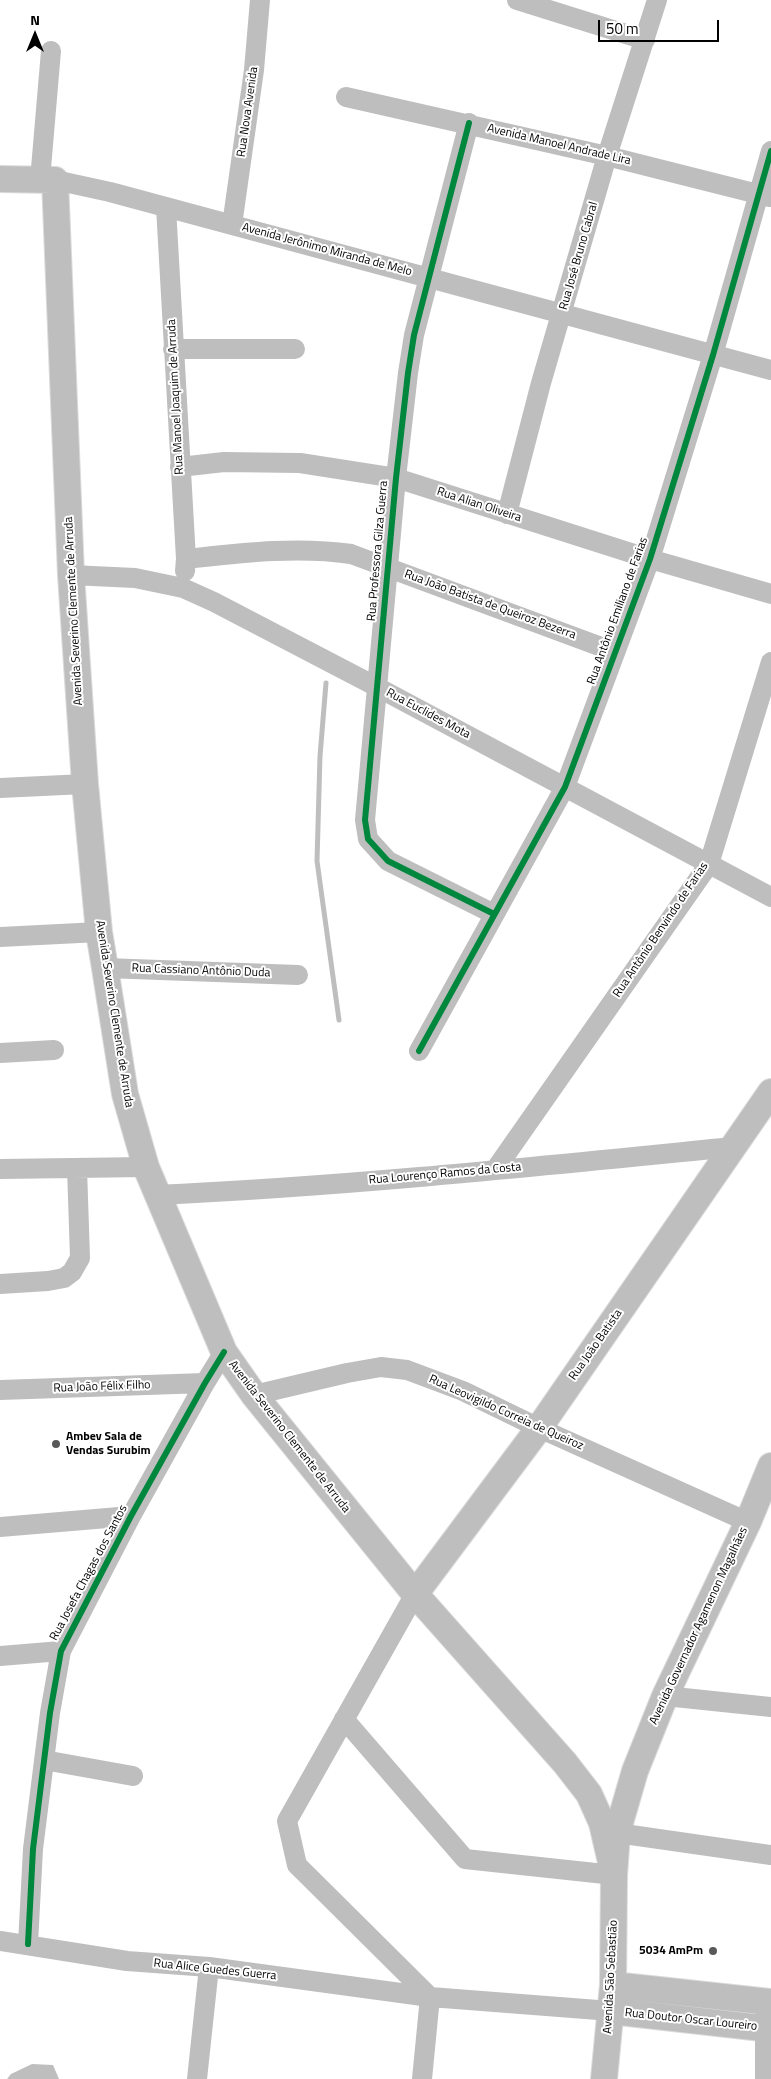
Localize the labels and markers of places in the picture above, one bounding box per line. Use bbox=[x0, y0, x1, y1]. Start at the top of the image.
place label: Ambev Sala de Vendas Surubim bbox=[66, 1430, 151, 1458]
marker: Ambev Sala de Vendas Surubim bbox=[50, 1438, 62, 1450]
place label: 5034 AmPm bbox=[639, 1944, 703, 1958]
marker: 5034 AmPm bbox=[707, 1945, 719, 1957]

